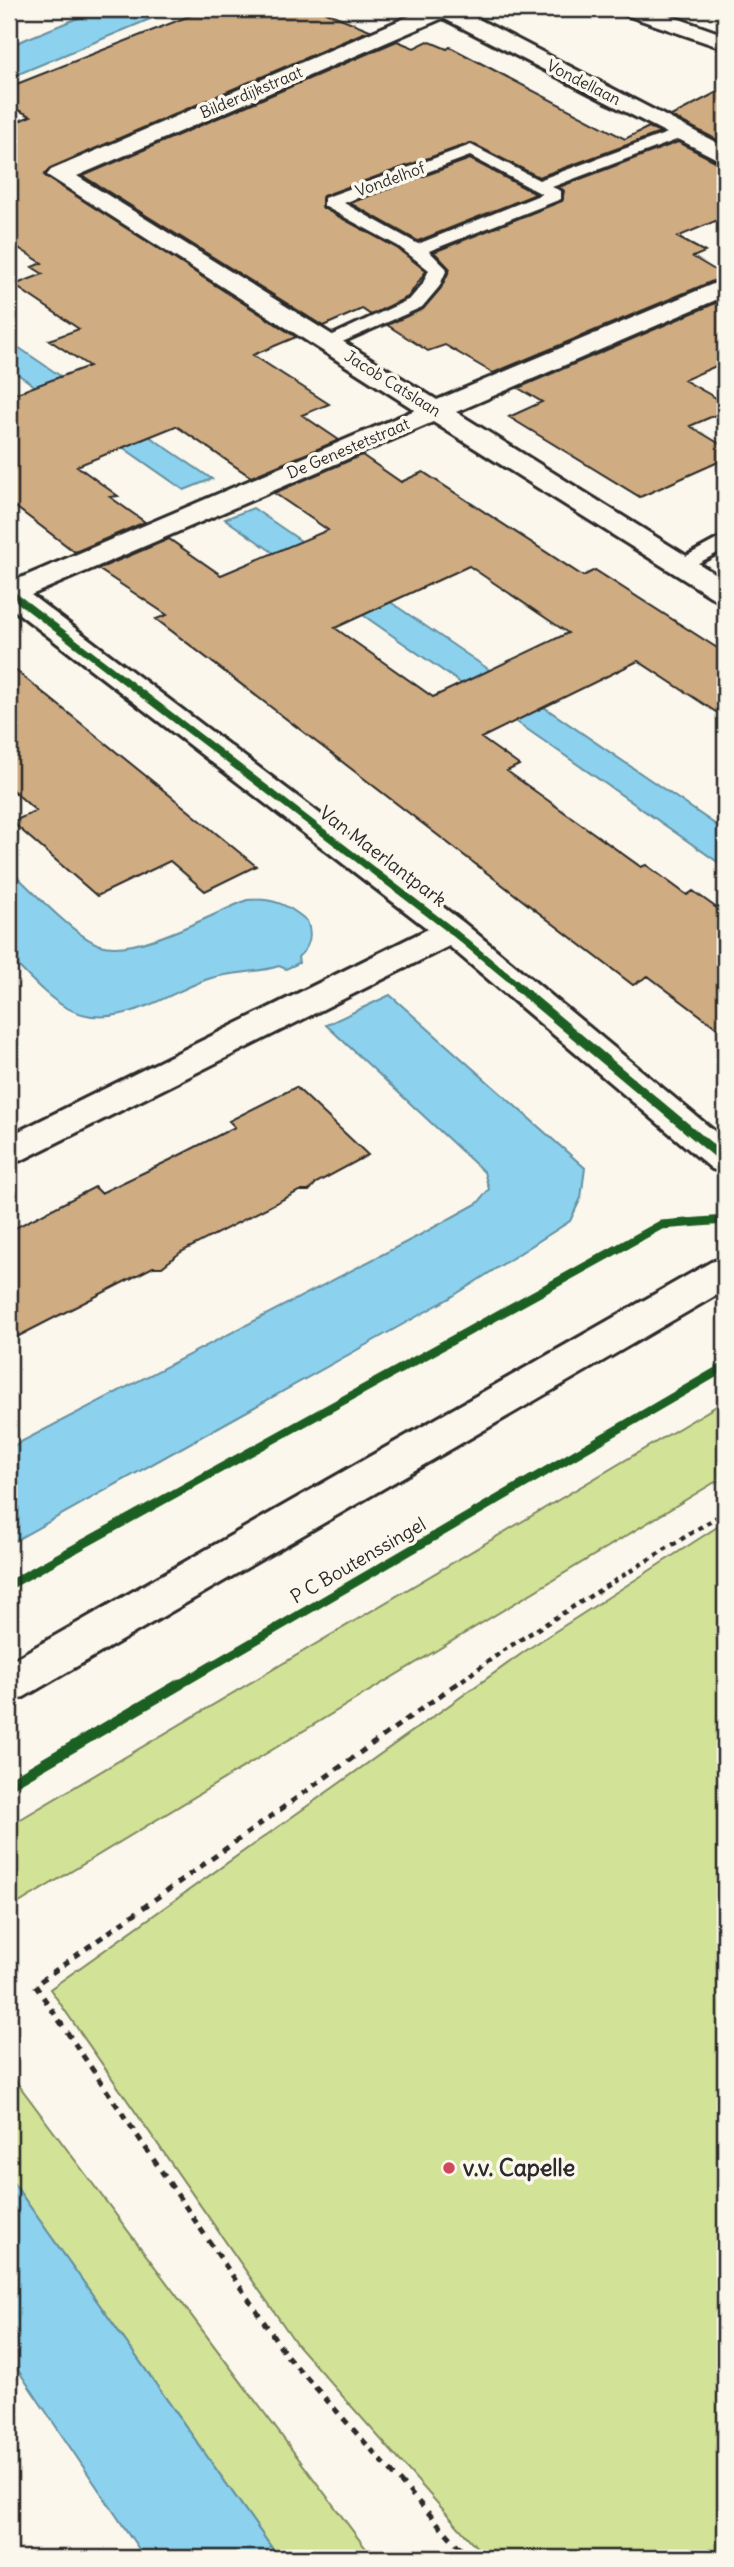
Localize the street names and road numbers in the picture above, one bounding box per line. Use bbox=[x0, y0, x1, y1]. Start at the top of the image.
street label: Vondellaan bbox=[544, 55, 624, 109]
street label: Bilderdijkstraat bbox=[197, 61, 306, 123]
street label: Vondelhof bbox=[353, 157, 428, 201]
street label: Jacob Catslaan bbox=[341, 345, 445, 421]
street label: De Genestetstraat bbox=[284, 413, 413, 483]
street label: Van Maerlantpark bbox=[315, 800, 452, 912]
street label: P C Boutenssingel bbox=[286, 1512, 430, 1608]

